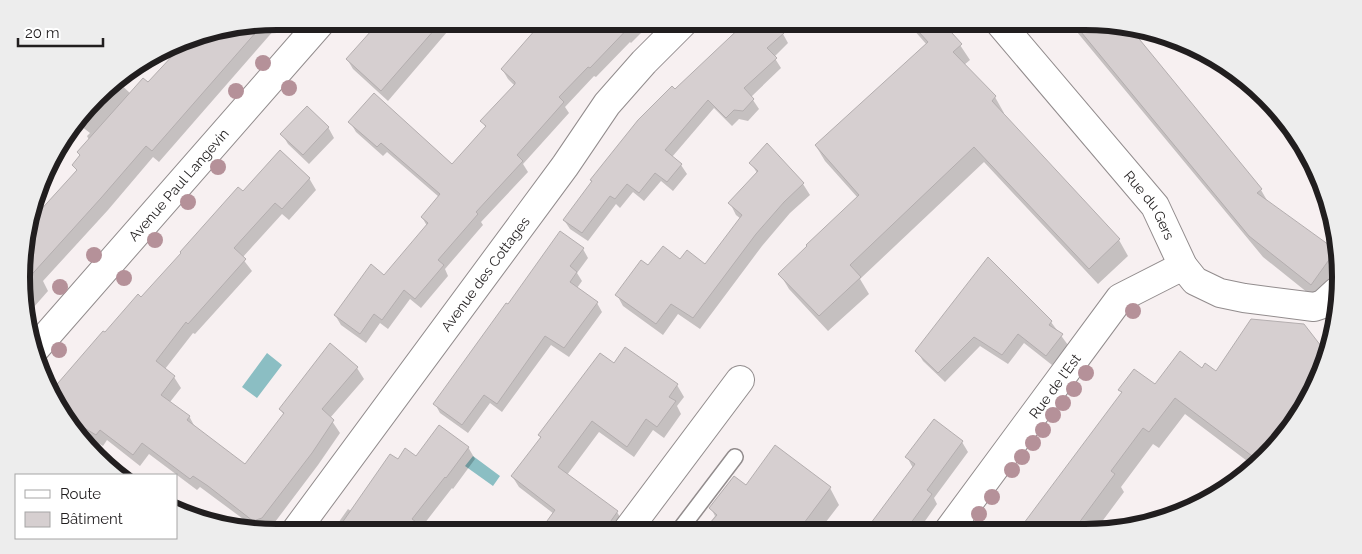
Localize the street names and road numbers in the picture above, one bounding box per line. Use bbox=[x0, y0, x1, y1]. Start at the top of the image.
street label: Avenue Paul Langevin bbox=[125, 126, 232, 244]
street label: Rue du Gers bbox=[1121, 168, 1178, 242]
street label: Avenue des Cottages bbox=[438, 213, 533, 334]
street label: Rue de l'Est bbox=[1026, 351, 1084, 422]

